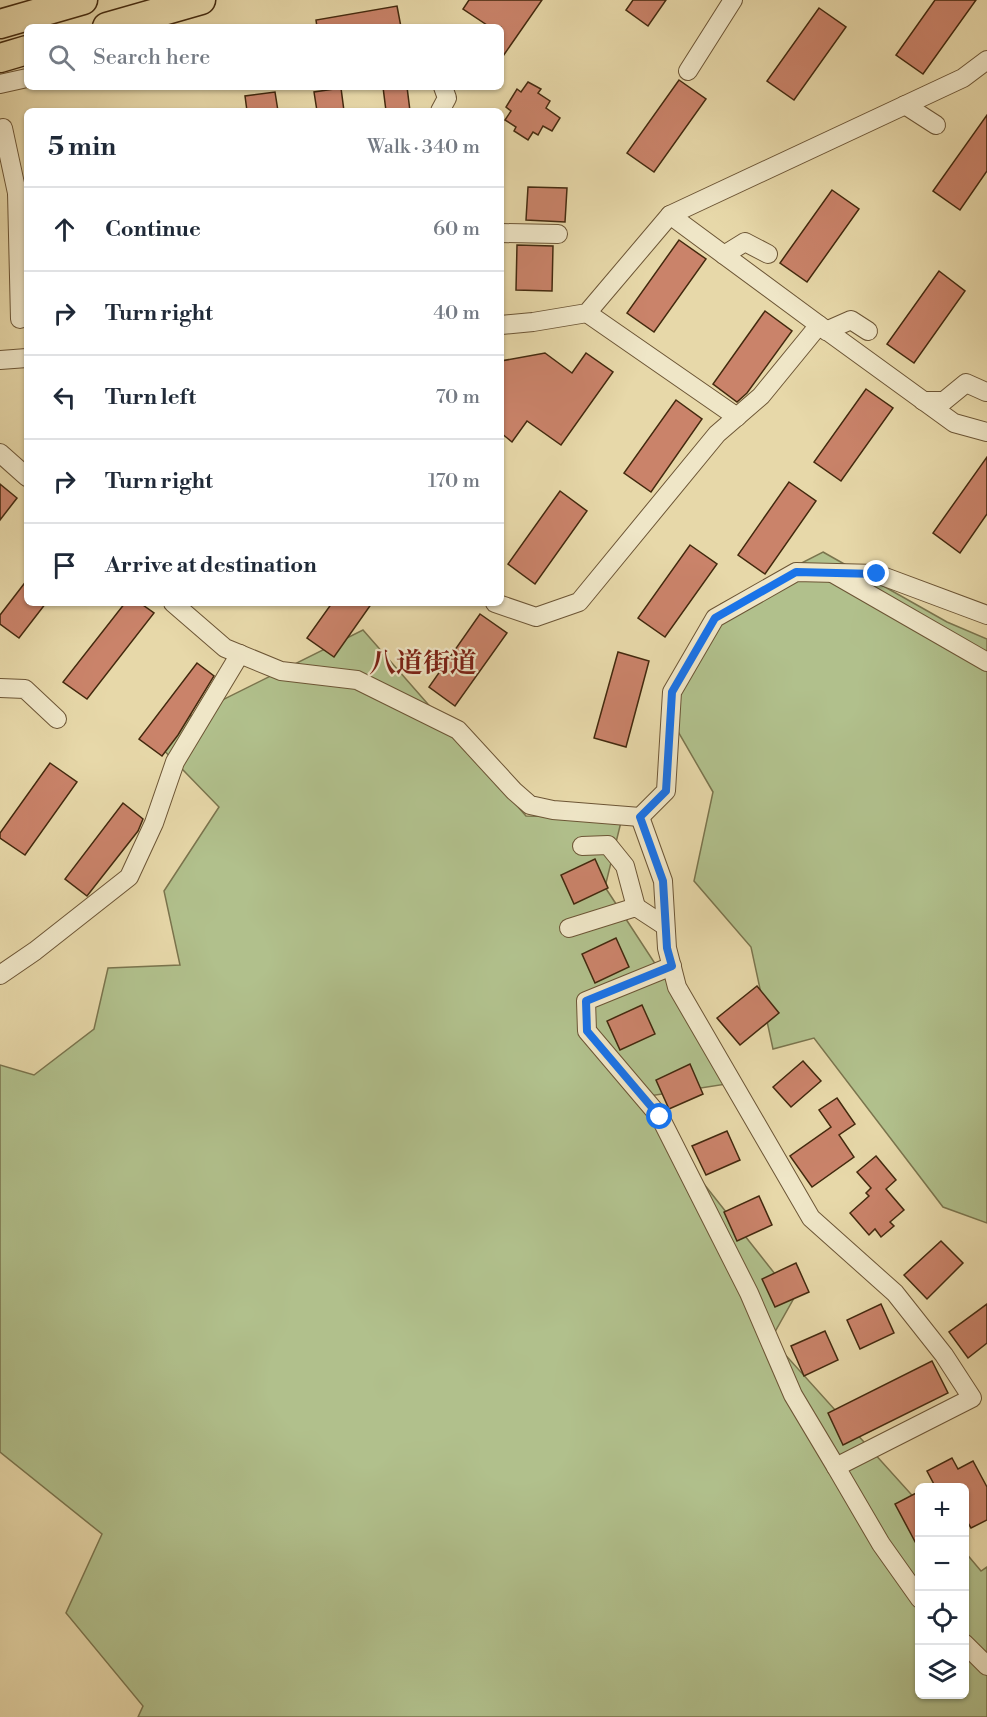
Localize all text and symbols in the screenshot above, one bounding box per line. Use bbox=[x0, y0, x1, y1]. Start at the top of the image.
search box bbox=[24, 24, 504, 90]
icon: search bbox=[45, 41, 78, 74]
text: Search here bbox=[93, 44, 210, 71]
text: 5 min bbox=[48, 131, 116, 163]
text: Walk · 340 m bbox=[367, 135, 480, 160]
icon: ahead bbox=[48, 213, 81, 246]
text: Continue bbox=[105, 216, 201, 243]
text: 60 m bbox=[433, 217, 480, 242]
icon: right bbox=[48, 297, 81, 330]
text: Turn right bbox=[105, 300, 213, 327]
text: 40 m bbox=[433, 301, 480, 326]
icon: left bbox=[48, 381, 81, 414]
text: Turn left bbox=[105, 384, 196, 411]
text: 70 m bbox=[436, 385, 480, 410]
icon: right bbox=[48, 465, 81, 498]
text: Turn right bbox=[105, 468, 213, 495]
text: 170 m bbox=[428, 469, 480, 494]
icon: arrive bbox=[48, 549, 81, 582]
text: Arrive at destination bbox=[105, 552, 317, 579]
route end bbox=[863, 560, 889, 586]
district label: 八道街道 bbox=[369, 647, 477, 681]
route start bbox=[646, 1103, 672, 1129]
map controls bbox=[915, 1483, 969, 1699]
button: + bbox=[915, 1483, 969, 1537]
button: − bbox=[915, 1537, 969, 1591]
button: locate bbox=[915, 1591, 969, 1645]
button: layers bbox=[915, 1645, 969, 1699]

